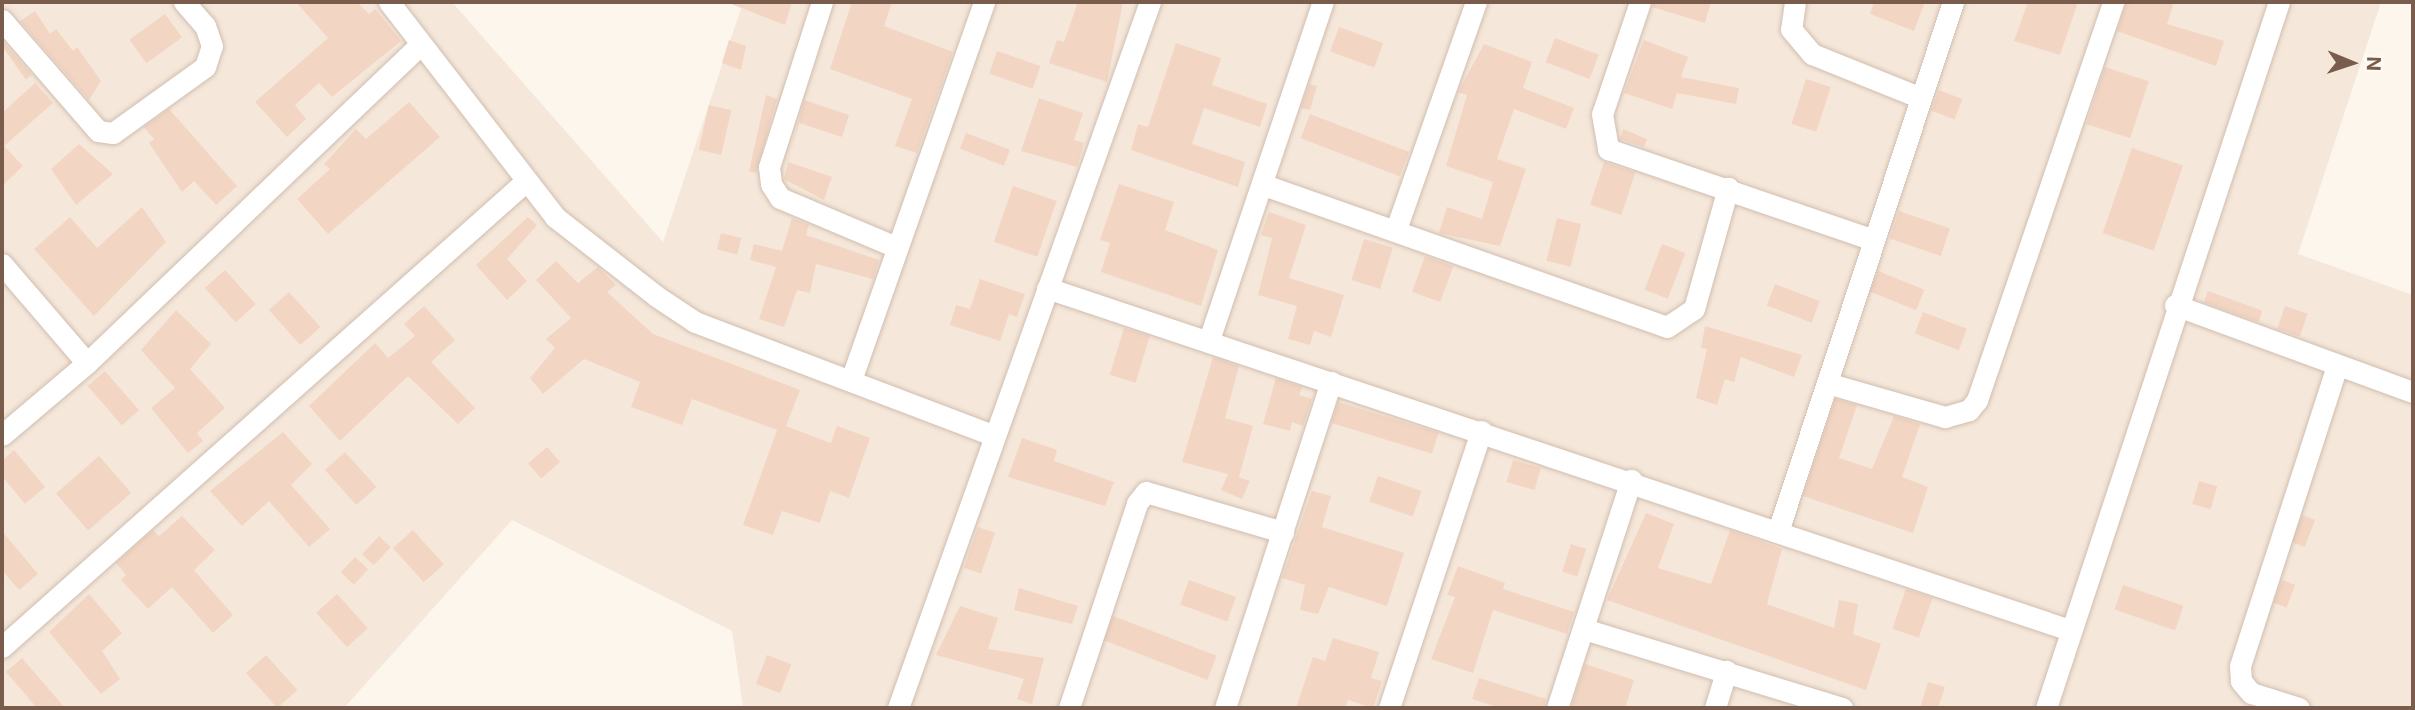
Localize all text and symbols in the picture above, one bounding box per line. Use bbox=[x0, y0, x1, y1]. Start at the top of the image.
north arrow bbox=[2317, 28, 2387, 98]
text: N bbox=[2362, 56, 2385, 71]

